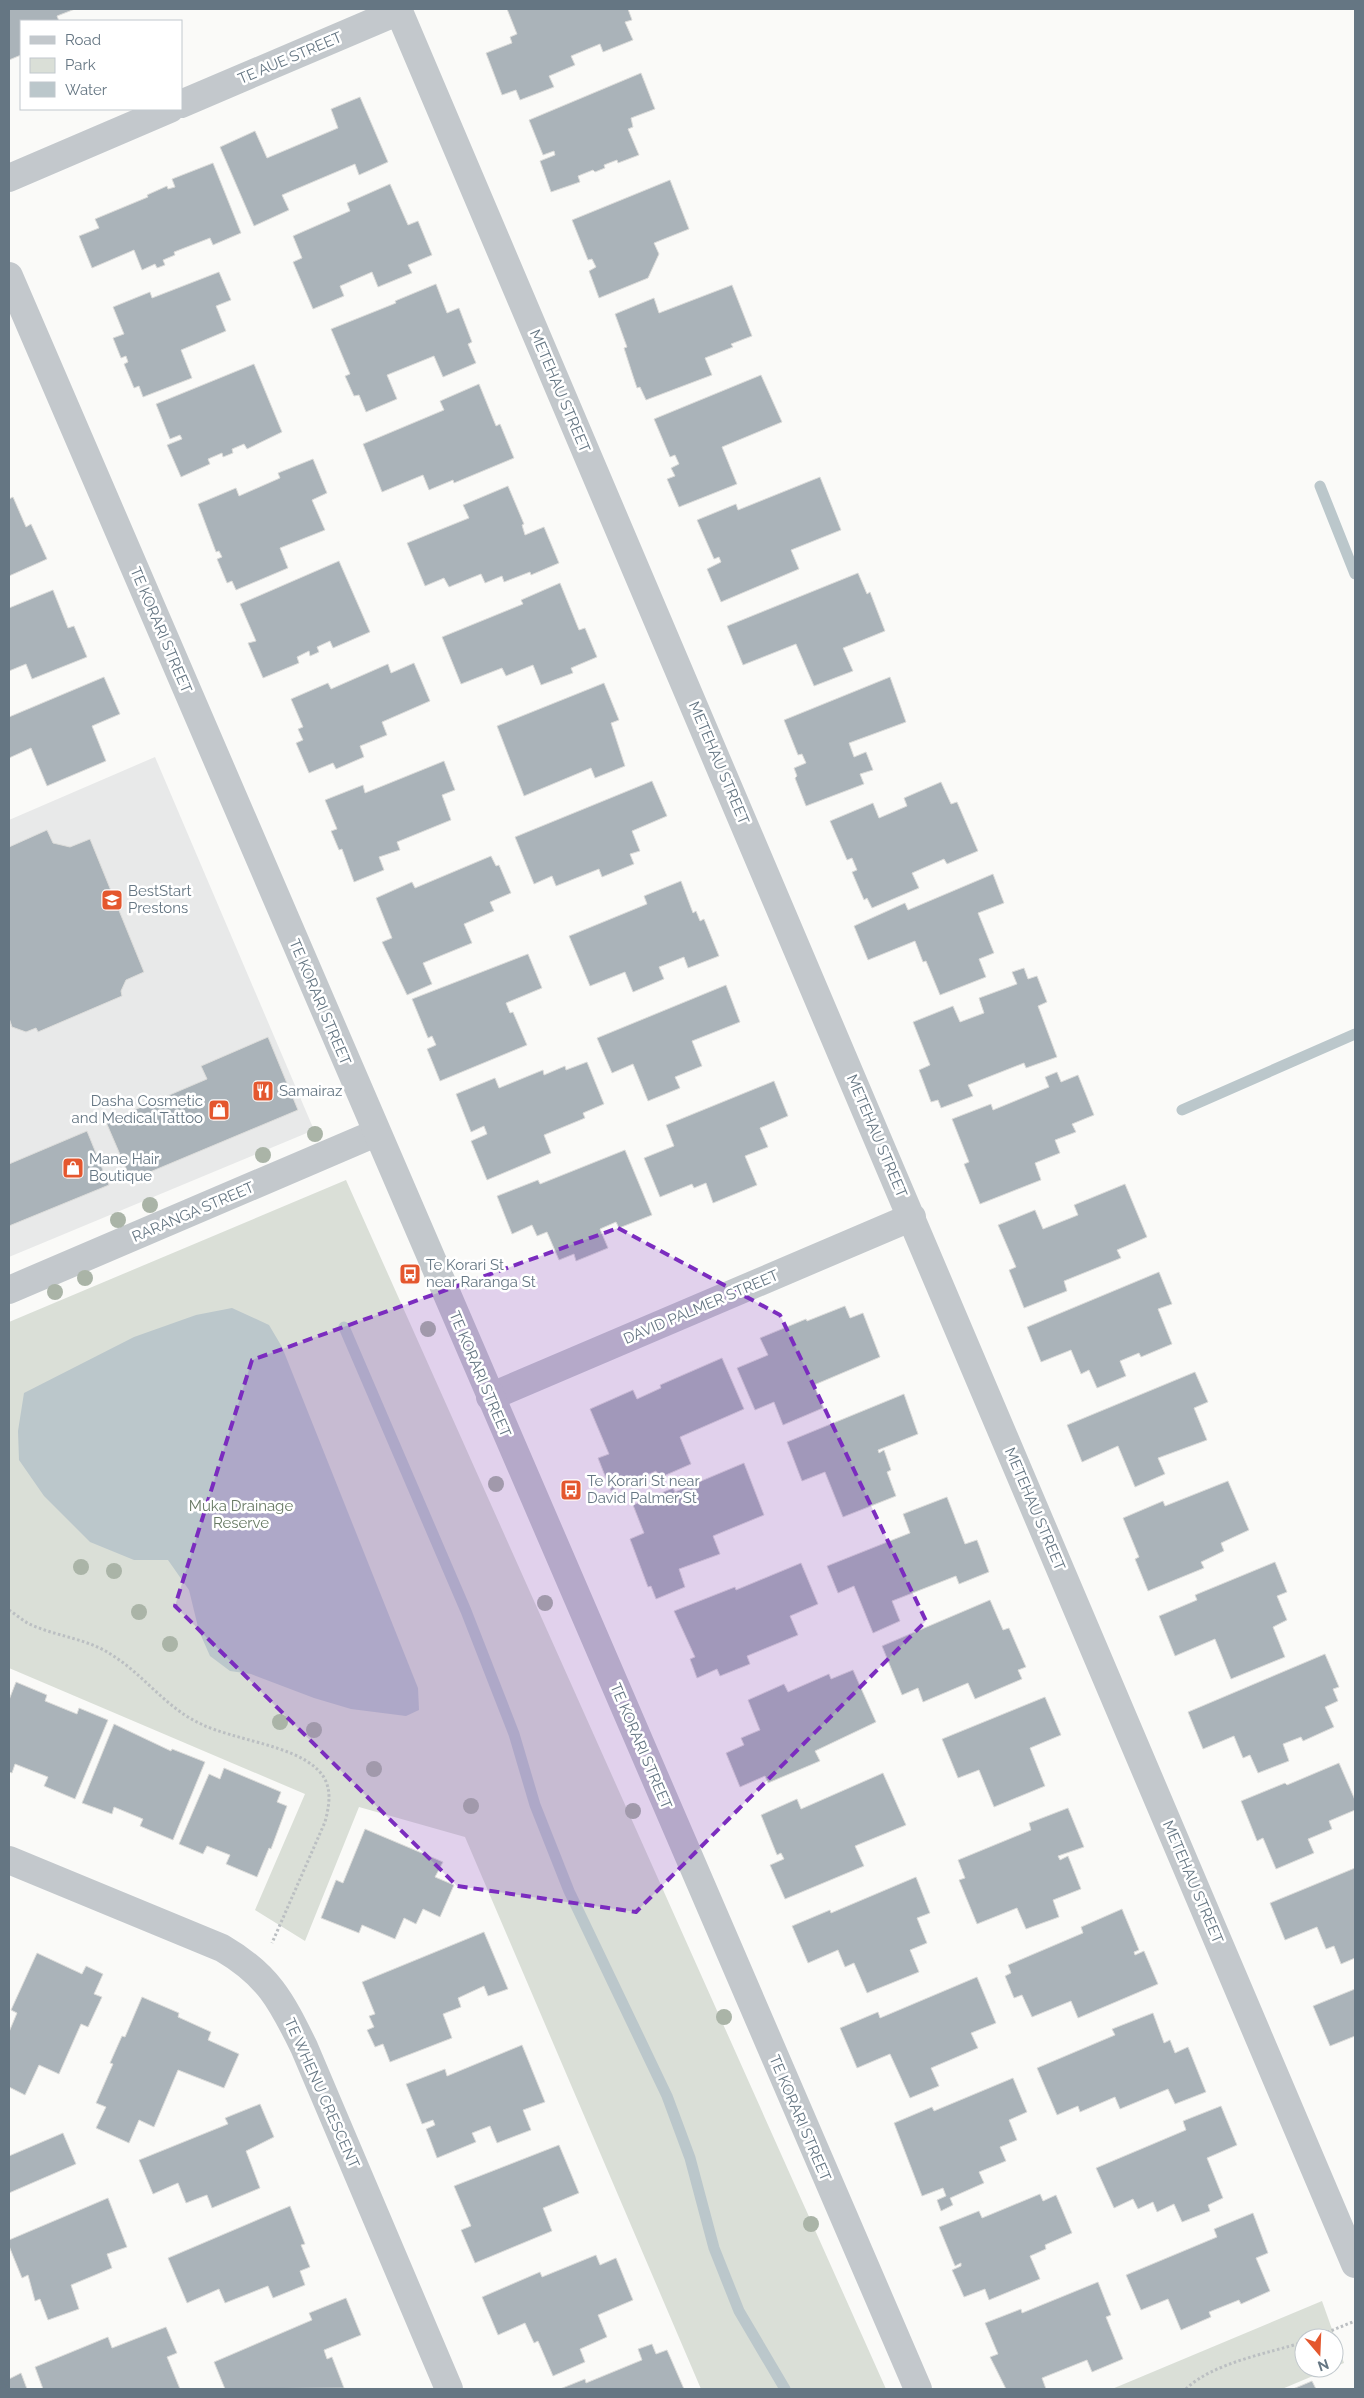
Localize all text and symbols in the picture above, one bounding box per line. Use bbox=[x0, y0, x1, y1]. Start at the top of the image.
legend bbox=[20, 20, 182, 110]
street label: TE AUE STREET bbox=[235, 28, 345, 88]
text: Road bbox=[65, 31, 101, 49]
text: Park bbox=[65, 56, 96, 74]
text: Water bbox=[65, 81, 108, 99]
street label: METEHAU STREET bbox=[526, 327, 594, 455]
street label: TE KORARI STREET bbox=[126, 564, 196, 696]
street label: METEHAU STREET bbox=[685, 699, 753, 827]
place label: BestStart Prestons bbox=[128, 882, 192, 917]
school or university icon: BestStart Prestons bbox=[100, 888, 124, 912]
street label: TE KORARI STREET bbox=[285, 936, 355, 1068]
street label: METEHAU STREET bbox=[843, 1072, 911, 1200]
restaurant icon: Samairaz bbox=[251, 1079, 275, 1103]
place label: Samairaz bbox=[279, 1082, 342, 1100]
place label: Dasha Cosmetic and Medical Tattoo bbox=[72, 1092, 203, 1127]
shop icon: Dasha Cosmetic and Medical Tattoo bbox=[207, 1098, 231, 1122]
place label: Mane Hair Boutique bbox=[89, 1150, 160, 1185]
shop icon: Mane Hair Boutique bbox=[61, 1156, 85, 1180]
street label: RARANGA STREET bbox=[129, 1178, 257, 1246]
place label: Te Korari St near Raranga St bbox=[426, 1256, 536, 1291]
bus stop icon: Te Korari St near Raranga St bbox=[398, 1262, 422, 1286]
street label: DAVID PALMER STREET bbox=[621, 1266, 781, 1348]
street label: TE KORARI STREET bbox=[445, 1308, 515, 1440]
street label: METEHAU STREET bbox=[1001, 1445, 1069, 1573]
place label: Te Korari St near David Palmer St bbox=[587, 1472, 701, 1507]
bus stop icon: Te Korari St near David Palmer St bbox=[559, 1478, 583, 1502]
park label: Muka Drainage Reserve bbox=[189, 1497, 293, 1532]
street label: TE KORARI STREET bbox=[606, 1680, 676, 1812]
street label: METEHAU STREET bbox=[1159, 1818, 1227, 1946]
street label: TE WHENU CRESCENT bbox=[281, 2015, 363, 2171]
street label: TE KORARI STREET bbox=[765, 2052, 835, 2184]
north arrow bbox=[1294, 2328, 1344, 2378]
text: N bbox=[1316, 2356, 1331, 2375]

